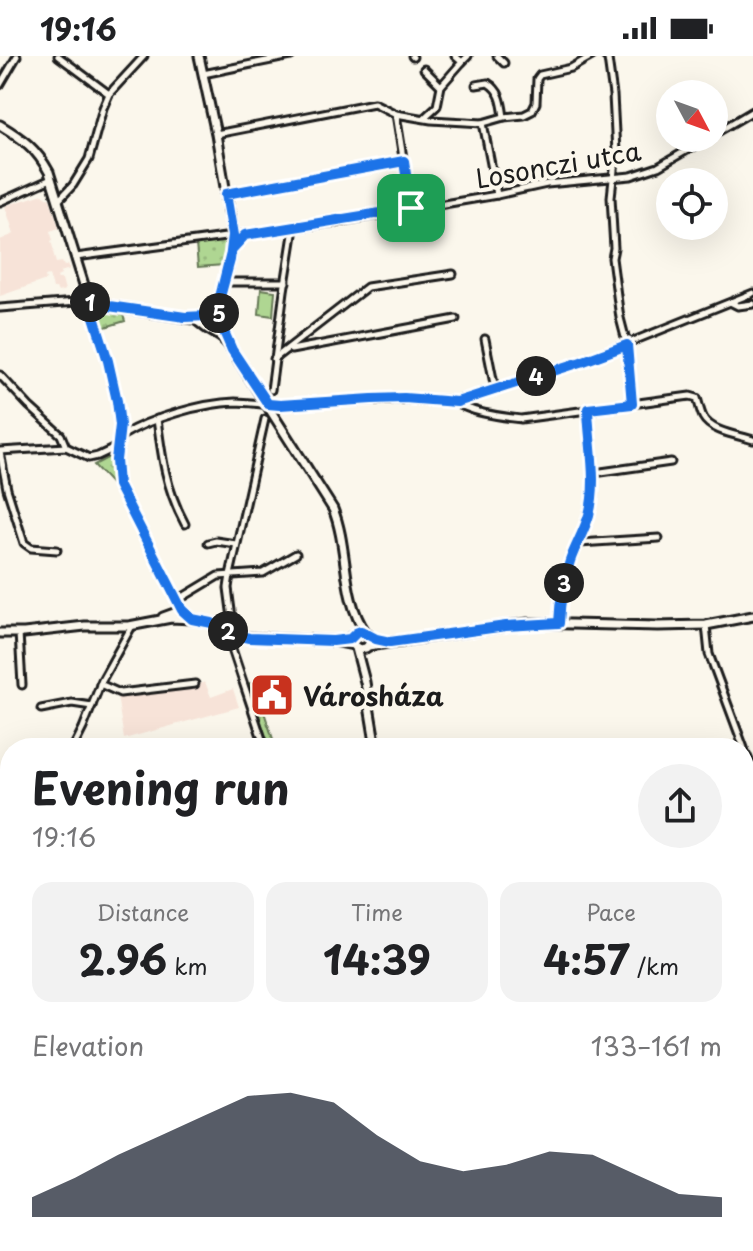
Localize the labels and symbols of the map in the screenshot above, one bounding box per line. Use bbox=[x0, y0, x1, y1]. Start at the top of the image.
north arrow bbox=[656, 80, 728, 152]
street label: Losonczi utca bbox=[472, 130, 644, 198]
pin bbox=[377, 174, 445, 242]
pin: 1 bbox=[70, 282, 110, 322]
pin: 5 bbox=[199, 293, 239, 333]
pin: 4 bbox=[516, 356, 556, 396]
pin: 3 bbox=[544, 563, 584, 603]
pin: 2 bbox=[208, 611, 248, 651]
public building icon: Városháza bbox=[248, 671, 296, 719]
place label: Városháza bbox=[303, 676, 444, 715]

